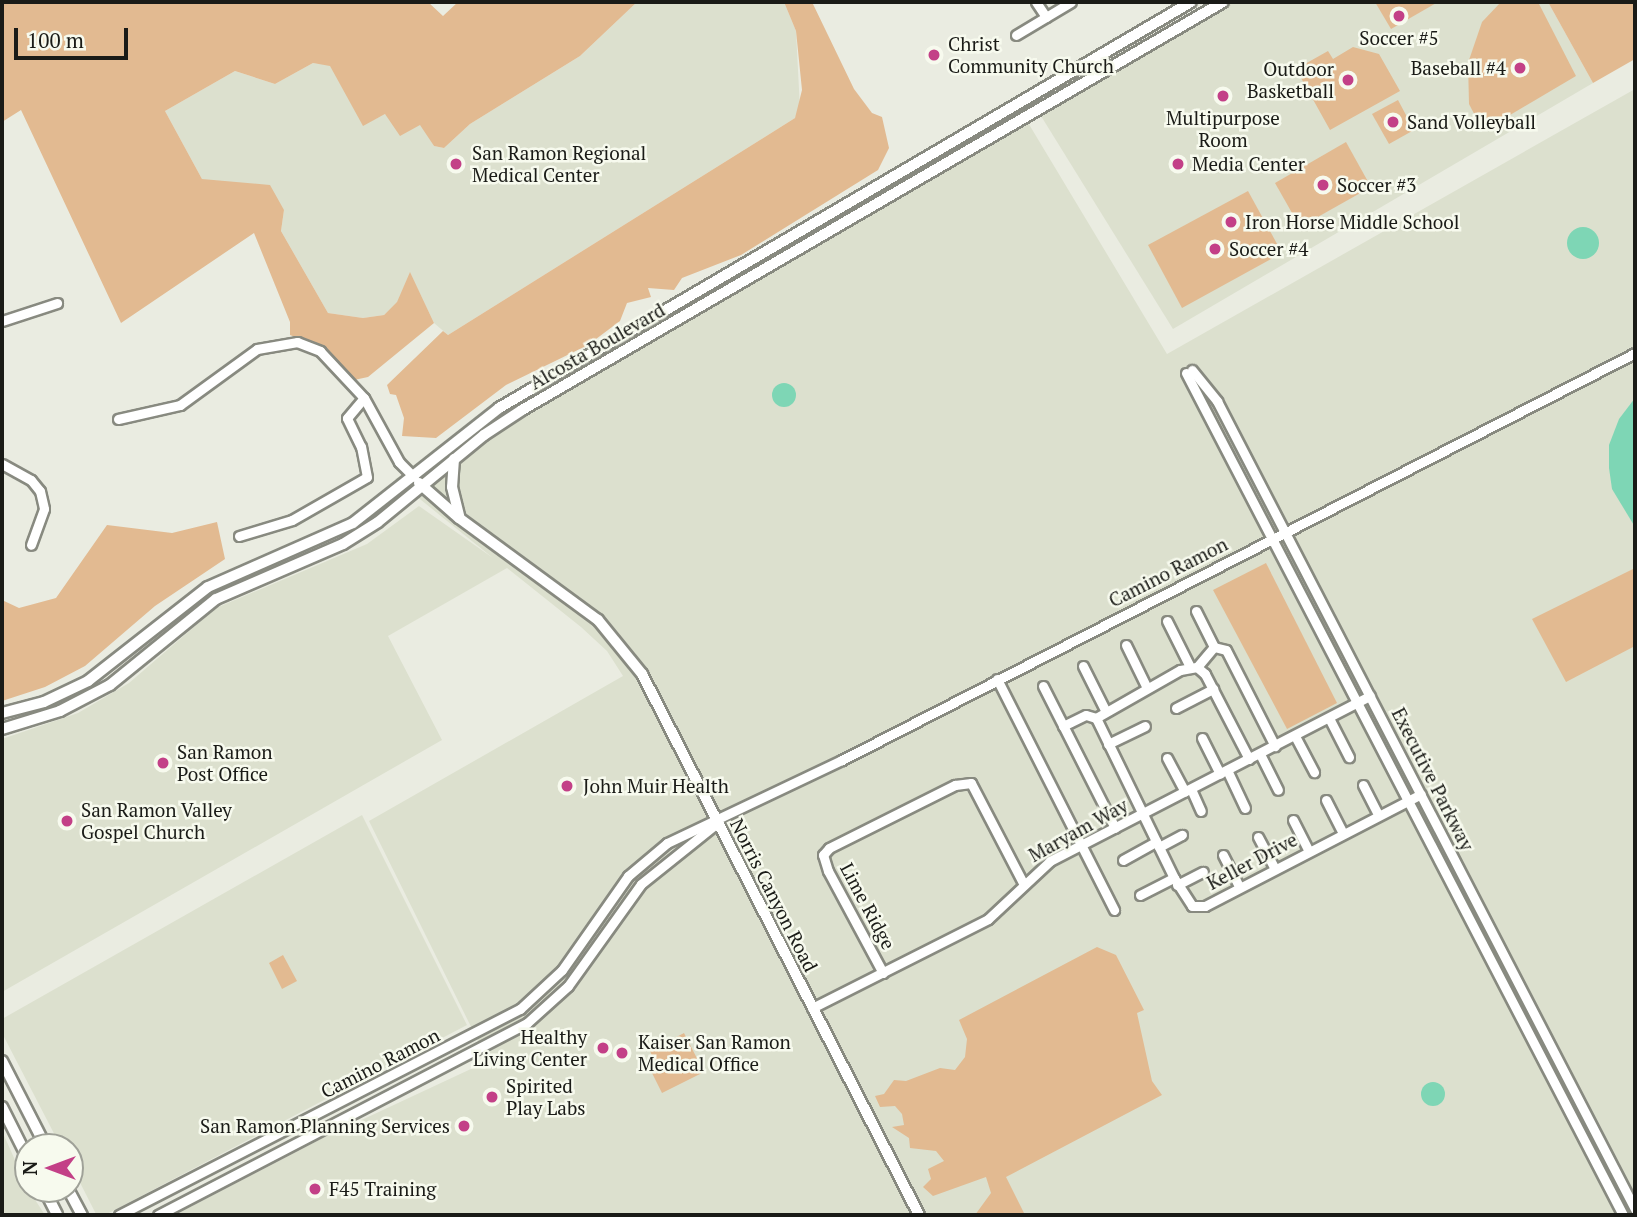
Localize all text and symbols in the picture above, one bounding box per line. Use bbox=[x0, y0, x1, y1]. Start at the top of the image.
marker: Soccer #5 bbox=[1391, 8, 1407, 24]
scale bar bbox=[18, 14, 131, 58]
text: 100 m bbox=[27, 26, 84, 54]
place label: Soccer #5 bbox=[1359, 27, 1439, 49]
place label: Christ Community Church bbox=[948, 33, 1114, 77]
marker: Christ Community Church bbox=[926, 47, 942, 63]
place label: Baseball #4 bbox=[1411, 57, 1506, 79]
place label: Outdoor Basketball bbox=[1247, 58, 1334, 102]
marker: Baseball #4 bbox=[1512, 60, 1528, 76]
marker: Outdoor Basketball bbox=[1340, 72, 1356, 88]
marker: Multipurpose Room bbox=[1215, 88, 1231, 104]
place label: Multipurpose Room bbox=[1166, 107, 1280, 151]
place label: Sand Volleyball bbox=[1407, 111, 1537, 133]
marker: Sand Volleyball bbox=[1385, 114, 1401, 130]
place label: San Ramon Regional Medical Center bbox=[472, 142, 646, 186]
place label: Media Center bbox=[1192, 153, 1305, 175]
marker: San Ramon Regional Medical Center bbox=[446, 154, 466, 174]
marker: Media Center bbox=[1170, 156, 1186, 172]
place label: Soccer #3 bbox=[1337, 174, 1416, 196]
marker: Soccer #3 bbox=[1315, 177, 1331, 193]
place label: Iron Horse Middle School bbox=[1245, 211, 1460, 233]
marker: Iron Horse Middle School bbox=[1223, 214, 1239, 230]
place label: Soccer #4 bbox=[1229, 238, 1308, 260]
marker: Soccer #4 bbox=[1207, 241, 1223, 257]
street label: Alcosta Boulevard bbox=[525, 298, 669, 394]
street label: Camino Ramon bbox=[1105, 532, 1231, 612]
street label: Executive Parkway bbox=[1387, 704, 1479, 854]
place label: San Ramon Post Office bbox=[177, 741, 273, 785]
marker: San Ramon Post Office bbox=[155, 755, 171, 771]
place label: John Muir Health bbox=[583, 775, 729, 797]
marker: John Muir Health bbox=[557, 776, 577, 796]
street label: Maryam Way bbox=[1025, 793, 1131, 867]
place label: San Ramon Valley Gospel Church bbox=[81, 799, 232, 843]
marker: San Ramon Valley Gospel Church bbox=[59, 813, 75, 829]
street label: Norris Canyon Road bbox=[726, 815, 822, 975]
street label: Keller Drive bbox=[1203, 828, 1301, 894]
street label: Lime Ridge bbox=[836, 859, 900, 953]
street label: Camino Ramon bbox=[317, 1023, 443, 1103]
place label: Healthy Living Center bbox=[473, 1026, 587, 1070]
place label: Kaiser San Ramon Medical Office bbox=[638, 1031, 791, 1075]
marker: Healthy Living Center bbox=[593, 1038, 613, 1058]
marker: Kaiser San Ramon Medical Office bbox=[612, 1043, 632, 1063]
place label: Spirited Play Labs bbox=[506, 1075, 585, 1119]
marker: Spirited Play Labs bbox=[484, 1089, 500, 1105]
place label: San Ramon Planning Services bbox=[200, 1115, 450, 1137]
marker: San Ramon Planning Services bbox=[456, 1118, 472, 1134]
north arrow bbox=[14, 1133, 84, 1203]
text: N bbox=[17, 1161, 42, 1175]
place label: F45 Training bbox=[329, 1178, 436, 1200]
marker: F45 Training bbox=[307, 1181, 323, 1197]

